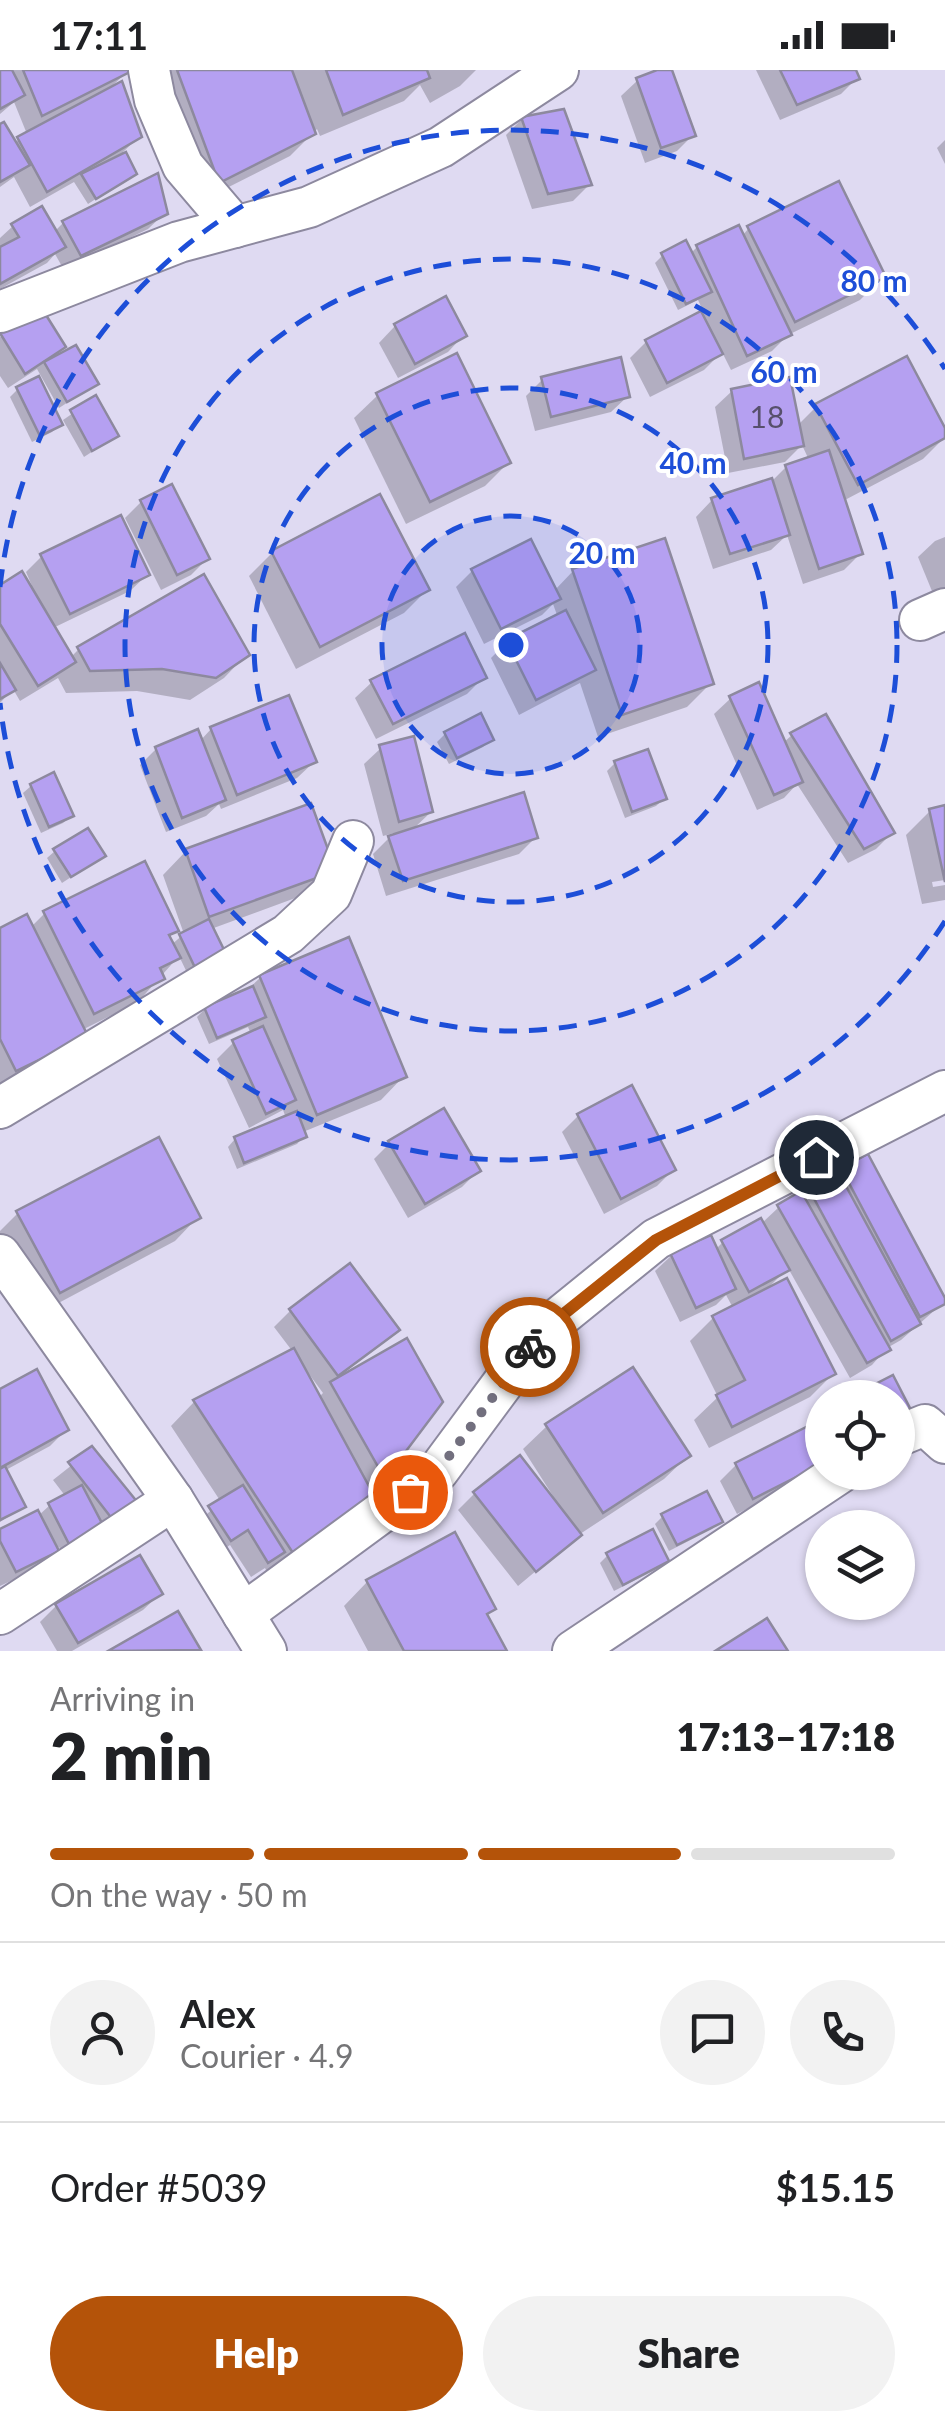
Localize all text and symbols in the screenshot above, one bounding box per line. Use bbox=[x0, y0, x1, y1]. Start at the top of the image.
text: 17:11 bbox=[50, 12, 148, 58]
text: 80 m bbox=[840, 262, 908, 298]
text: 60 m bbox=[750, 353, 818, 389]
house number: 18 bbox=[750, 398, 784, 434]
text: 40 m bbox=[659, 444, 727, 480]
text: 20 m bbox=[568, 534, 636, 570]
centre of rings bbox=[493, 627, 529, 663]
pin bbox=[774, 1115, 859, 1200]
icon: home bbox=[789, 1130, 844, 1185]
courier bbox=[480, 1297, 580, 1397]
icon: bike bbox=[503, 1320, 558, 1375]
map controls bbox=[805, 1380, 915, 1620]
button: locate bbox=[805, 1380, 915, 1490]
pin bbox=[368, 1450, 453, 1535]
icon: bag bbox=[383, 1465, 438, 1520]
button: layers bbox=[805, 1510, 915, 1620]
text: Arriving in bbox=[50, 1679, 195, 1718]
text: 17:13–17:18 bbox=[676, 1713, 895, 1759]
text: 2 min bbox=[50, 1716, 212, 1794]
text: On the way · 50 m bbox=[50, 1875, 308, 1914]
button: person bbox=[50, 1980, 155, 2085]
button: chat bbox=[660, 1980, 765, 2085]
button: phone bbox=[790, 1980, 895, 2085]
text: Alex bbox=[180, 1990, 256, 2036]
text: Courier · 4.9 bbox=[180, 2036, 354, 2075]
text: Order #5039 bbox=[50, 2164, 267, 2210]
text: $15.15 bbox=[776, 2164, 895, 2210]
button: Help bbox=[50, 2296, 463, 2411]
button: Share bbox=[483, 2296, 895, 2411]

